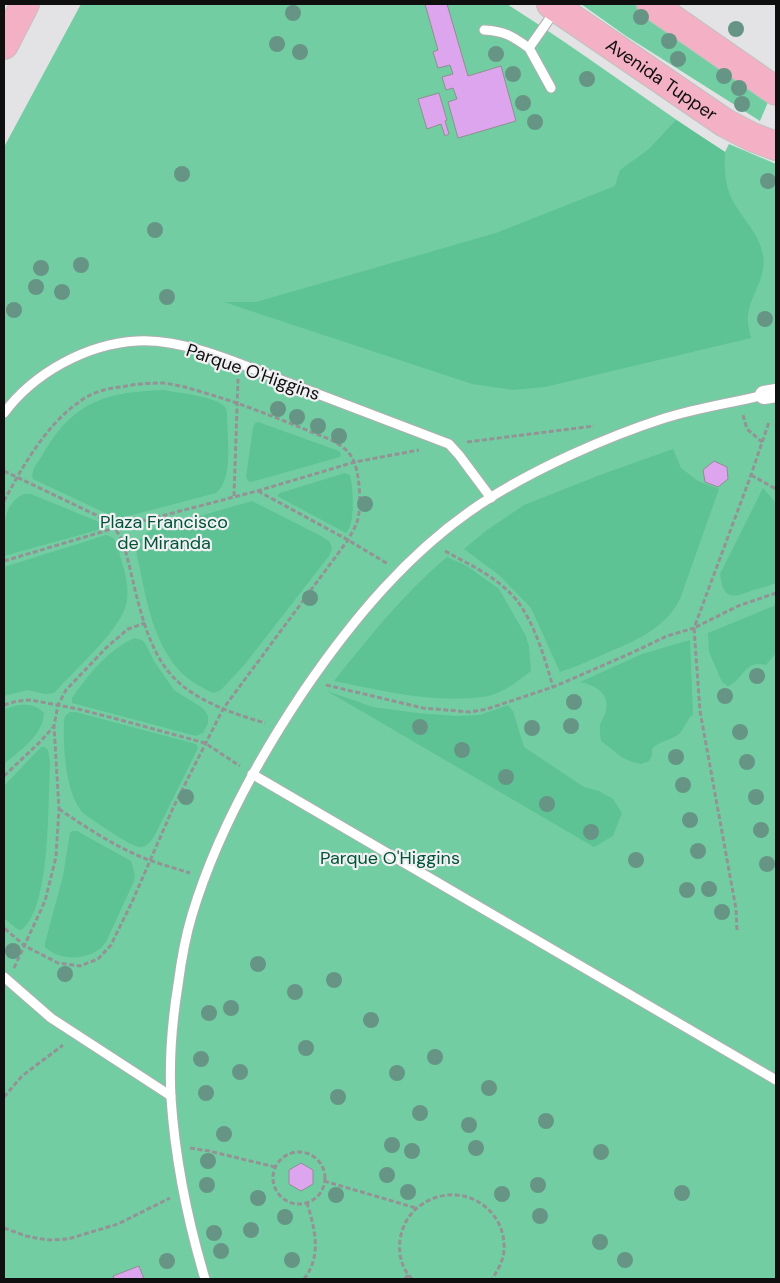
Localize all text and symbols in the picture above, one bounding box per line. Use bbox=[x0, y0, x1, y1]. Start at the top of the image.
street label: Avenida Tupper bbox=[601, 33, 722, 126]
street label: Parque O'Higgins bbox=[183, 338, 323, 406]
park label: Plaza Francisco de Miranda bbox=[100, 510, 228, 555]
park label: Parque O'Higgins bbox=[320, 846, 460, 870]

